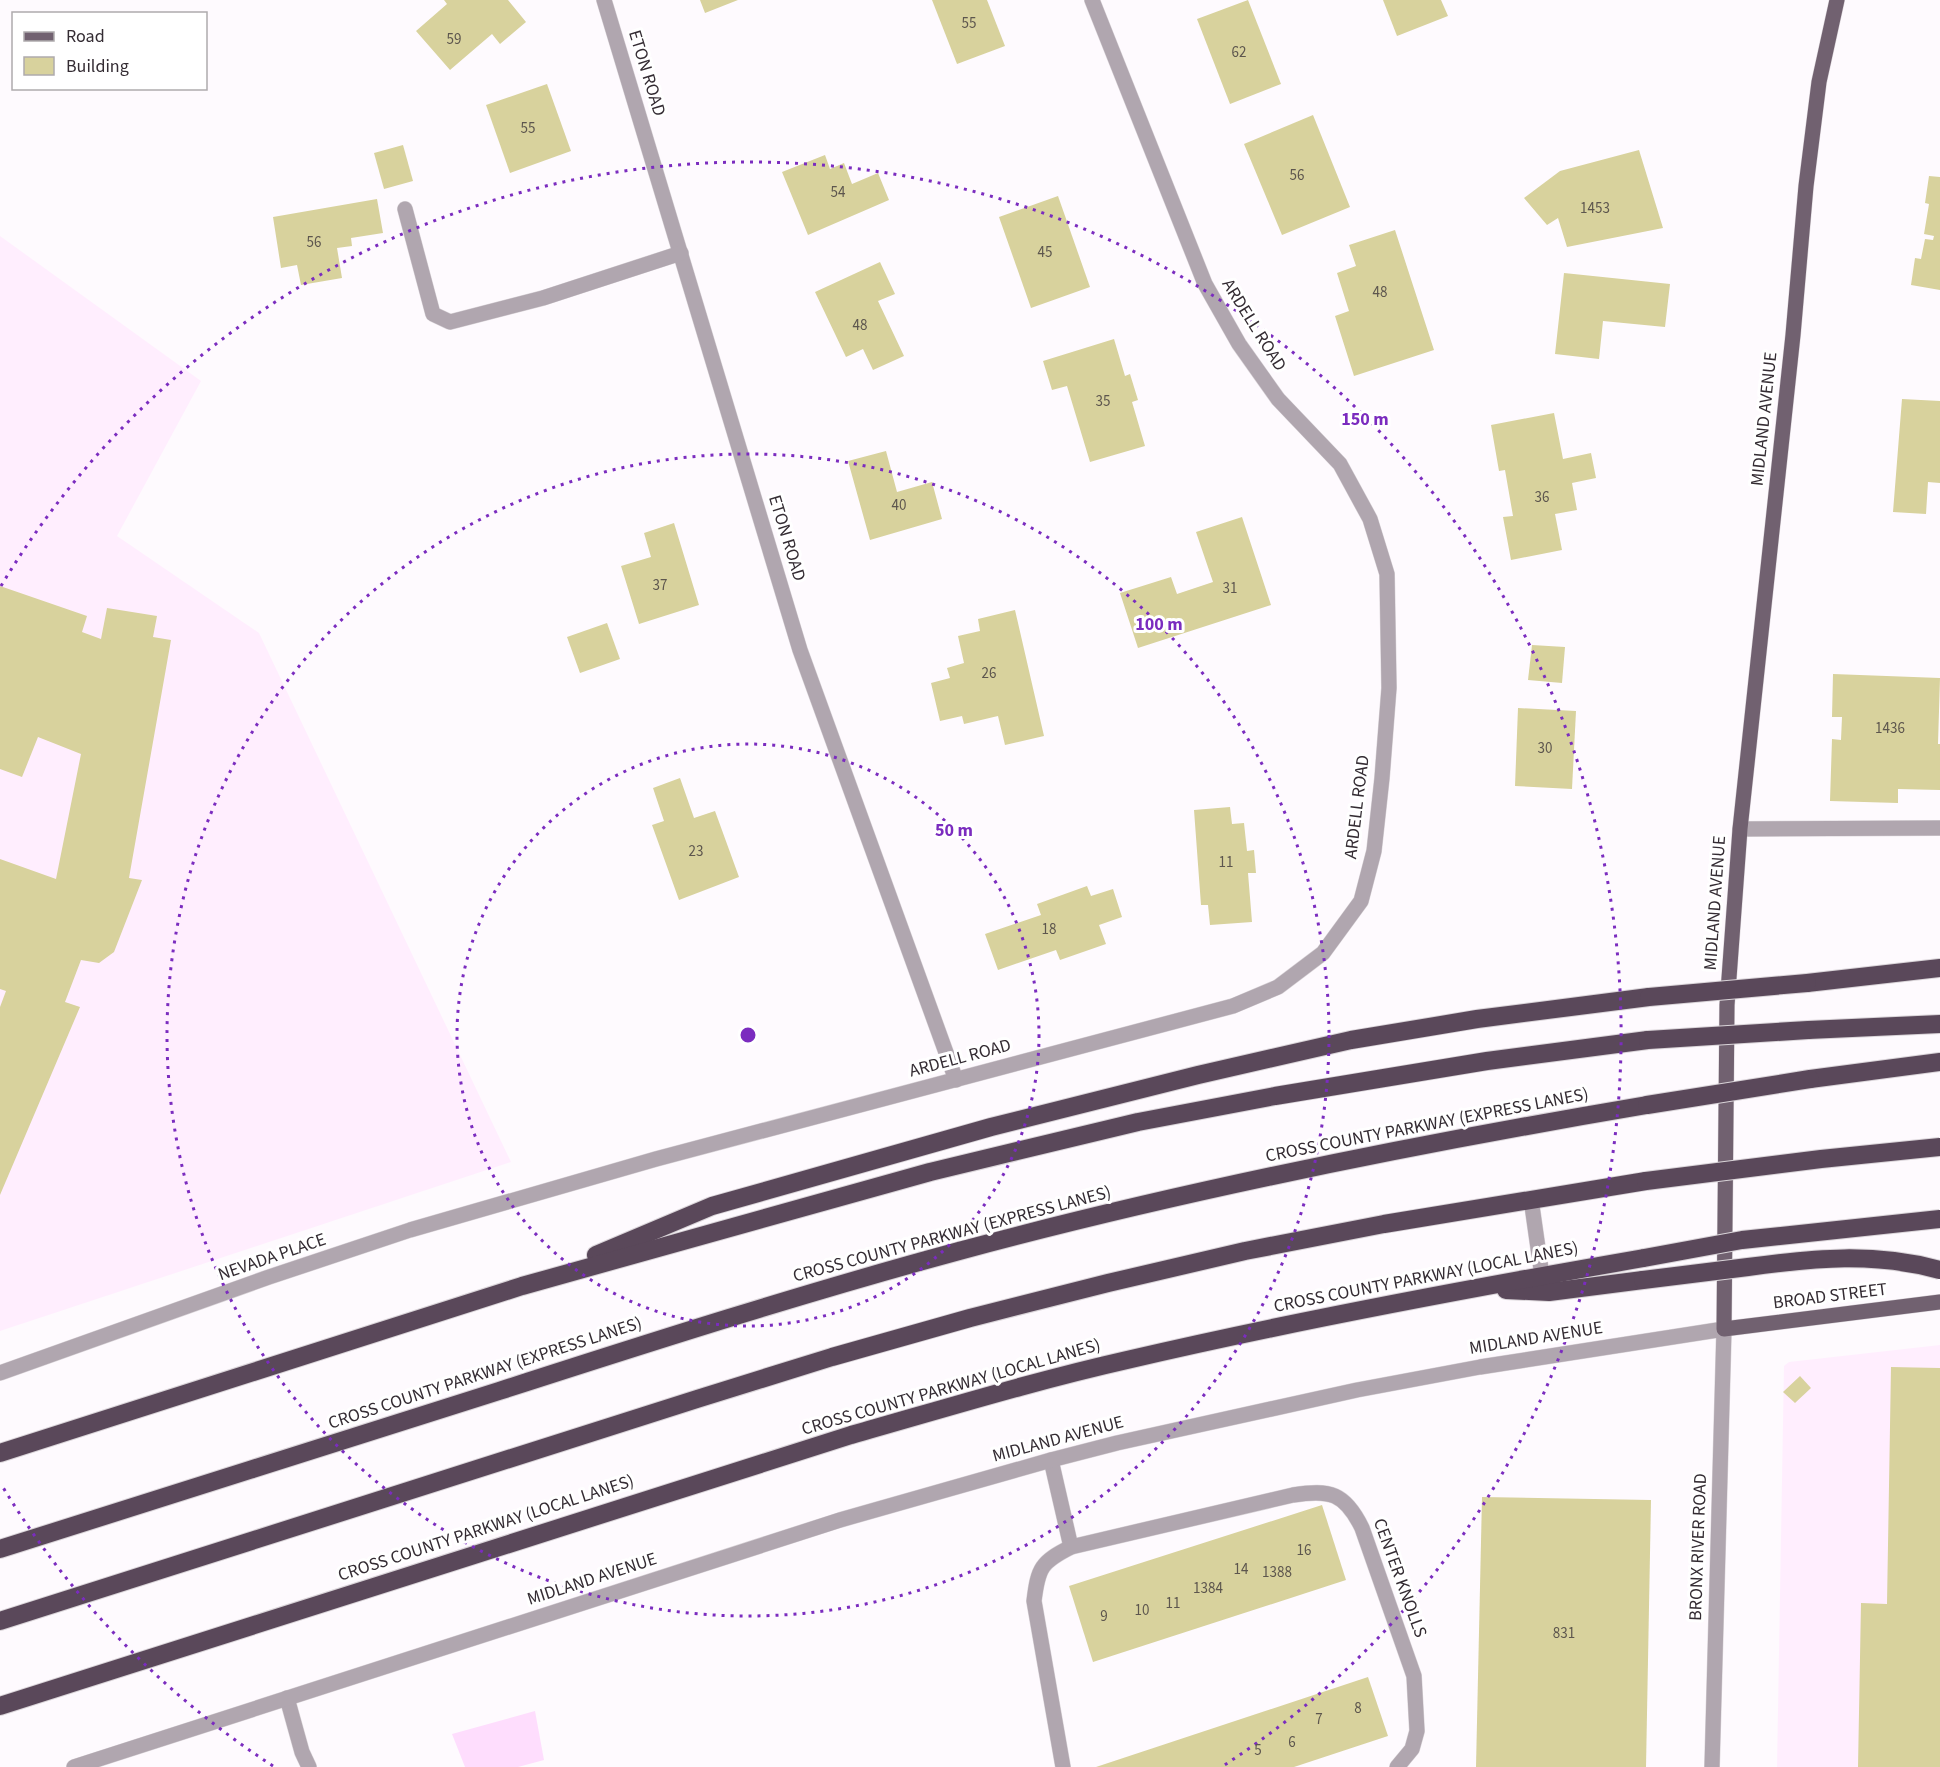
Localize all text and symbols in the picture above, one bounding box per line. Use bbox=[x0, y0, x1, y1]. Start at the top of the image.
legend bbox=[12, 12, 207, 90]
house number: 55 bbox=[962, 13, 976, 34]
text: Road bbox=[66, 24, 105, 49]
street label: ETON ROAD bbox=[622, 27, 672, 119]
house number: 59 bbox=[447, 29, 461, 50]
house number: 62 bbox=[1232, 42, 1246, 63]
text: Building bbox=[66, 54, 129, 79]
house number: 55 bbox=[521, 118, 535, 139]
house number: 56 bbox=[1290, 165, 1304, 186]
house number: 54 bbox=[831, 182, 846, 203]
house number: 1453 bbox=[1580, 198, 1610, 219]
house number: 56 bbox=[307, 232, 321, 253]
house number: 45 bbox=[1038, 242, 1052, 263]
street label: ARDELL ROAD bbox=[1216, 274, 1292, 376]
house number: 48 bbox=[1373, 282, 1387, 303]
house number: 48 bbox=[853, 315, 867, 336]
street label: MIDLAND AVENUE bbox=[1745, 351, 1783, 487]
house number: 35 bbox=[1096, 391, 1110, 412]
text: 150 m bbox=[1341, 407, 1389, 432]
house number: 36 bbox=[1535, 487, 1549, 508]
street label: ETON ROAD bbox=[762, 492, 812, 584]
house number: 40 bbox=[892, 495, 906, 516]
house number: 37 bbox=[653, 575, 667, 596]
house number: 31 bbox=[1223, 578, 1237, 599]
text: 100 m bbox=[1135, 612, 1183, 637]
house number: 26 bbox=[982, 663, 996, 684]
house number: 1436 bbox=[1875, 718, 1905, 739]
house number: 30 bbox=[1538, 738, 1552, 759]
street label: ARDELL ROAD bbox=[1338, 754, 1376, 860]
text: 50 m bbox=[935, 818, 973, 843]
street label: MIDLAND AVENUE bbox=[1698, 835, 1732, 971]
house number: 23 bbox=[689, 841, 703, 862]
house number: 11 bbox=[1219, 852, 1233, 873]
house number: 18 bbox=[1042, 919, 1056, 940]
centre of rings bbox=[738, 1025, 758, 1045]
street label: ARDELL ROAD bbox=[906, 1032, 1014, 1084]
street label: CROSS COUNTY PARKWAY (EXPRESS LANES) bbox=[1263, 1081, 1591, 1169]
street label: CROSS COUNTY PARKWAY (EXPRESS LANES) bbox=[790, 1179, 1114, 1289]
street label: NEVADA PLACE bbox=[215, 1227, 329, 1287]
street label: CROSS COUNTY PARKWAY (LOCAL LANES) bbox=[1272, 1235, 1580, 1319]
street label: BROAD STREET bbox=[1771, 1277, 1889, 1315]
street label: CROSS COUNTY PARKWAY (EXPRESS LANES) bbox=[325, 1310, 645, 1436]
street label: MIDLAND AVENUE bbox=[1467, 1315, 1605, 1361]
street label: CROSS COUNTY PARKWAY (LOCAL LANES) bbox=[799, 1332, 1103, 1442]
street label: MIDLAND AVENUE bbox=[990, 1409, 1126, 1469]
street label: CROSS COUNTY PARKWAY (LOCAL LANES) bbox=[335, 1468, 637, 1588]
street label: BRONX RIVER ROAD bbox=[1683, 1473, 1713, 1621]
street label: CENTER KNOLLS bbox=[1367, 1515, 1433, 1641]
house number: 16 bbox=[1297, 1540, 1311, 1561]
street label: MIDLAND AVENUE bbox=[524, 1546, 660, 1612]
house number: 14 bbox=[1234, 1559, 1249, 1580]
house number: 1388 bbox=[1262, 1562, 1292, 1583]
house number: 1384 bbox=[1193, 1578, 1223, 1599]
house number: 11 bbox=[1166, 1593, 1180, 1614]
house number: 10 bbox=[1135, 1600, 1149, 1621]
house number: 9 bbox=[1100, 1606, 1108, 1627]
house number: 831 bbox=[1553, 1623, 1575, 1644]
house number: 8 bbox=[1354, 1698, 1362, 1719]
house number: 7 bbox=[1315, 1709, 1323, 1730]
house number: 6 bbox=[1288, 1732, 1296, 1753]
house number: 5 bbox=[1254, 1740, 1262, 1761]

